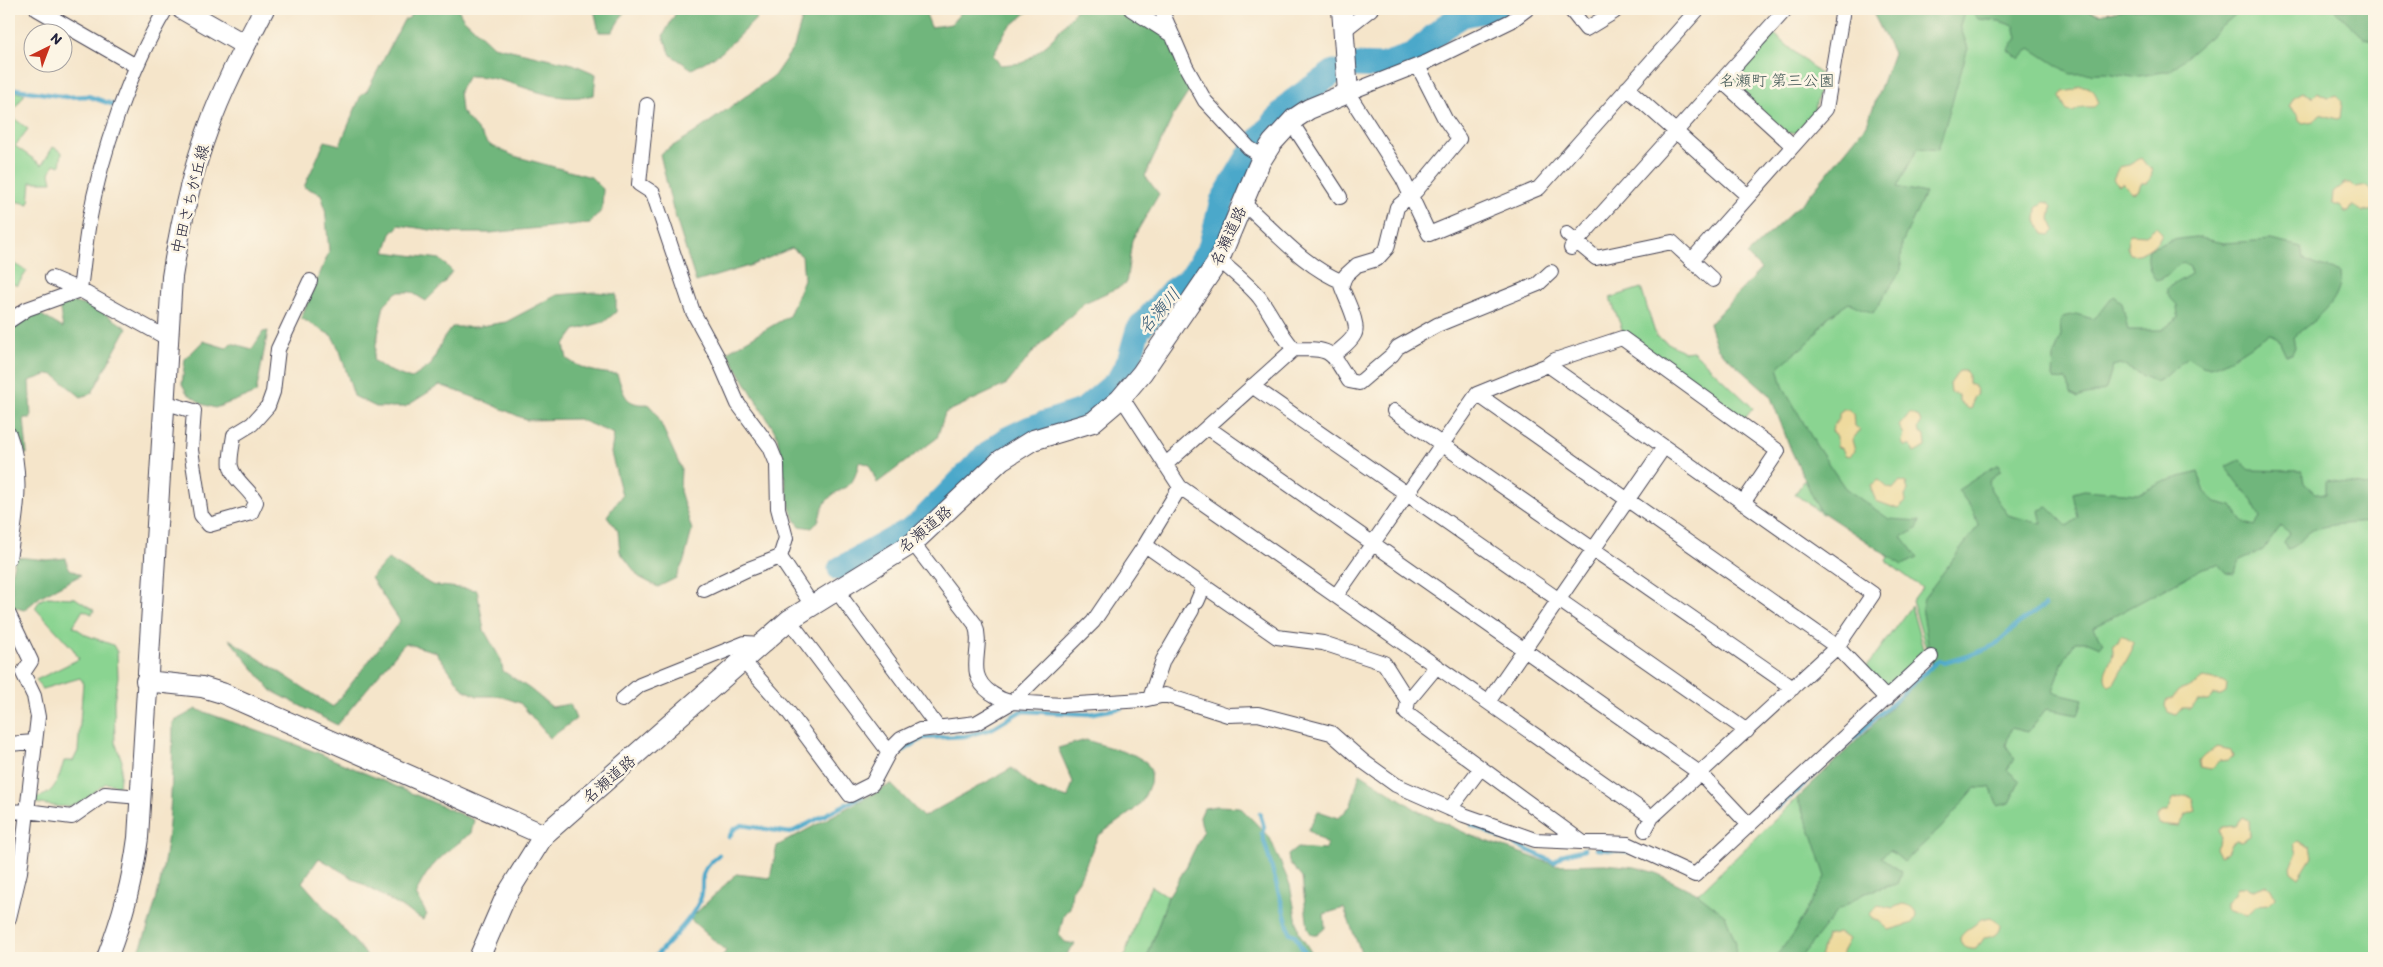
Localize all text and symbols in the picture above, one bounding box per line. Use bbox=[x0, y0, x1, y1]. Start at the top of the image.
north arrow bbox=[22, 22, 72, 72]
text: N bbox=[47, 29, 66, 48]
park label: 名瀬町 第三公園 bbox=[1719, 71, 1835, 90]
street label: 中田さちが丘線 bbox=[167, 142, 213, 256]
street label: 名瀬道路 bbox=[1206, 203, 1250, 269]
water label: 名瀬川 bbox=[1133, 283, 1185, 339]
street label: 名瀬道路 bbox=[894, 501, 956, 557]
street label: 名瀬道路 bbox=[579, 751, 639, 807]

